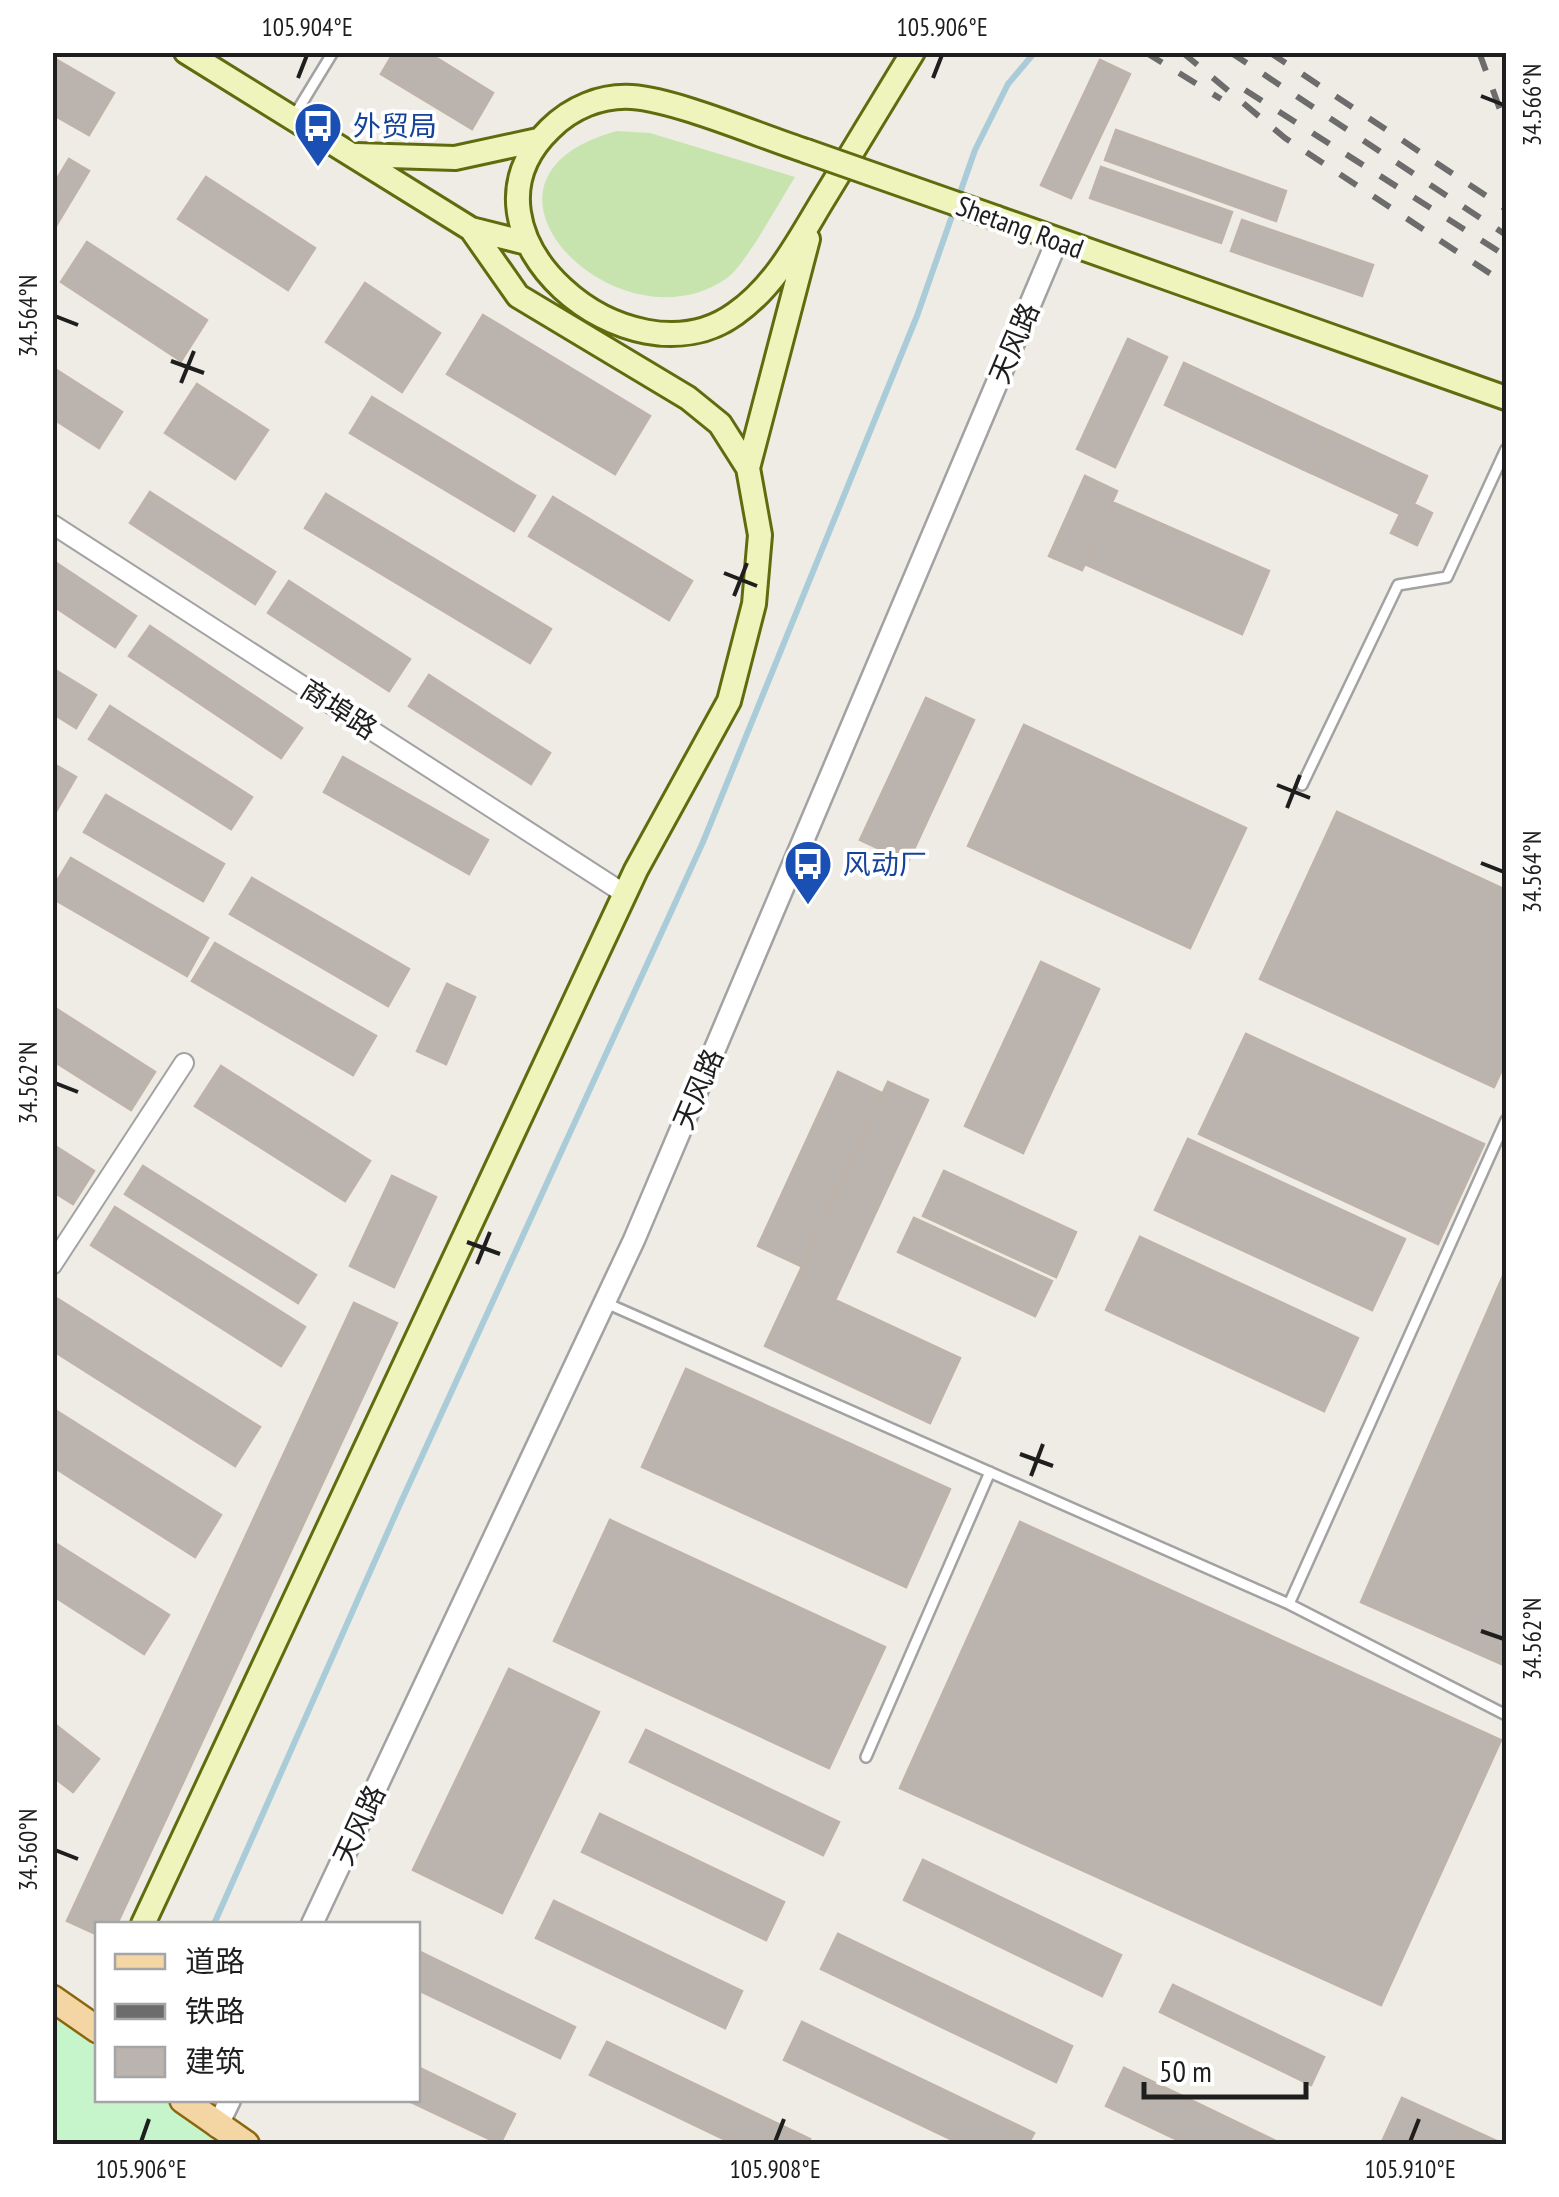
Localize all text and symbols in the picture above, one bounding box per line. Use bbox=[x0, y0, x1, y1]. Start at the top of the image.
text: 105.904°E bbox=[261, 11, 353, 43]
text: 105.906°E bbox=[896, 11, 988, 43]
text: 34.566°N bbox=[1516, 64, 1548, 146]
bus stop icon: 外贸局 bbox=[292, 100, 344, 168]
place label: 外贸局 bbox=[353, 107, 437, 144]
street label: Shetang Road bbox=[951, 186, 1089, 267]
text: 34.564°N bbox=[12, 275, 44, 357]
street label: 天风路 bbox=[980, 297, 1047, 389]
street label: 商埠路 bbox=[294, 670, 385, 747]
text: 34.564°N bbox=[1516, 831, 1548, 913]
bus stop icon: 风动厂 bbox=[782, 838, 834, 906]
place label: 风动厂 bbox=[843, 845, 927, 882]
text: 34.562°N bbox=[12, 1042, 44, 1124]
street label: 天风路 bbox=[664, 1043, 731, 1135]
text: 34.562°N bbox=[1516, 1598, 1548, 1680]
street label: 天风路 bbox=[324, 1779, 393, 1871]
text: 34.560°N bbox=[12, 1809, 44, 1891]
legend bbox=[95, 1922, 420, 2102]
text: 道路 bbox=[185, 1941, 245, 1980]
text: 铁路 bbox=[185, 1991, 245, 2030]
scale bar bbox=[1144, 2037, 1306, 2099]
text: 建筑 bbox=[185, 2041, 245, 2080]
text: 50 m bbox=[1159, 2051, 1212, 2090]
text: 105.906°E bbox=[95, 2153, 187, 2185]
text: 105.908°E bbox=[729, 2153, 821, 2185]
text: 105.910°E bbox=[1364, 2153, 1456, 2185]

